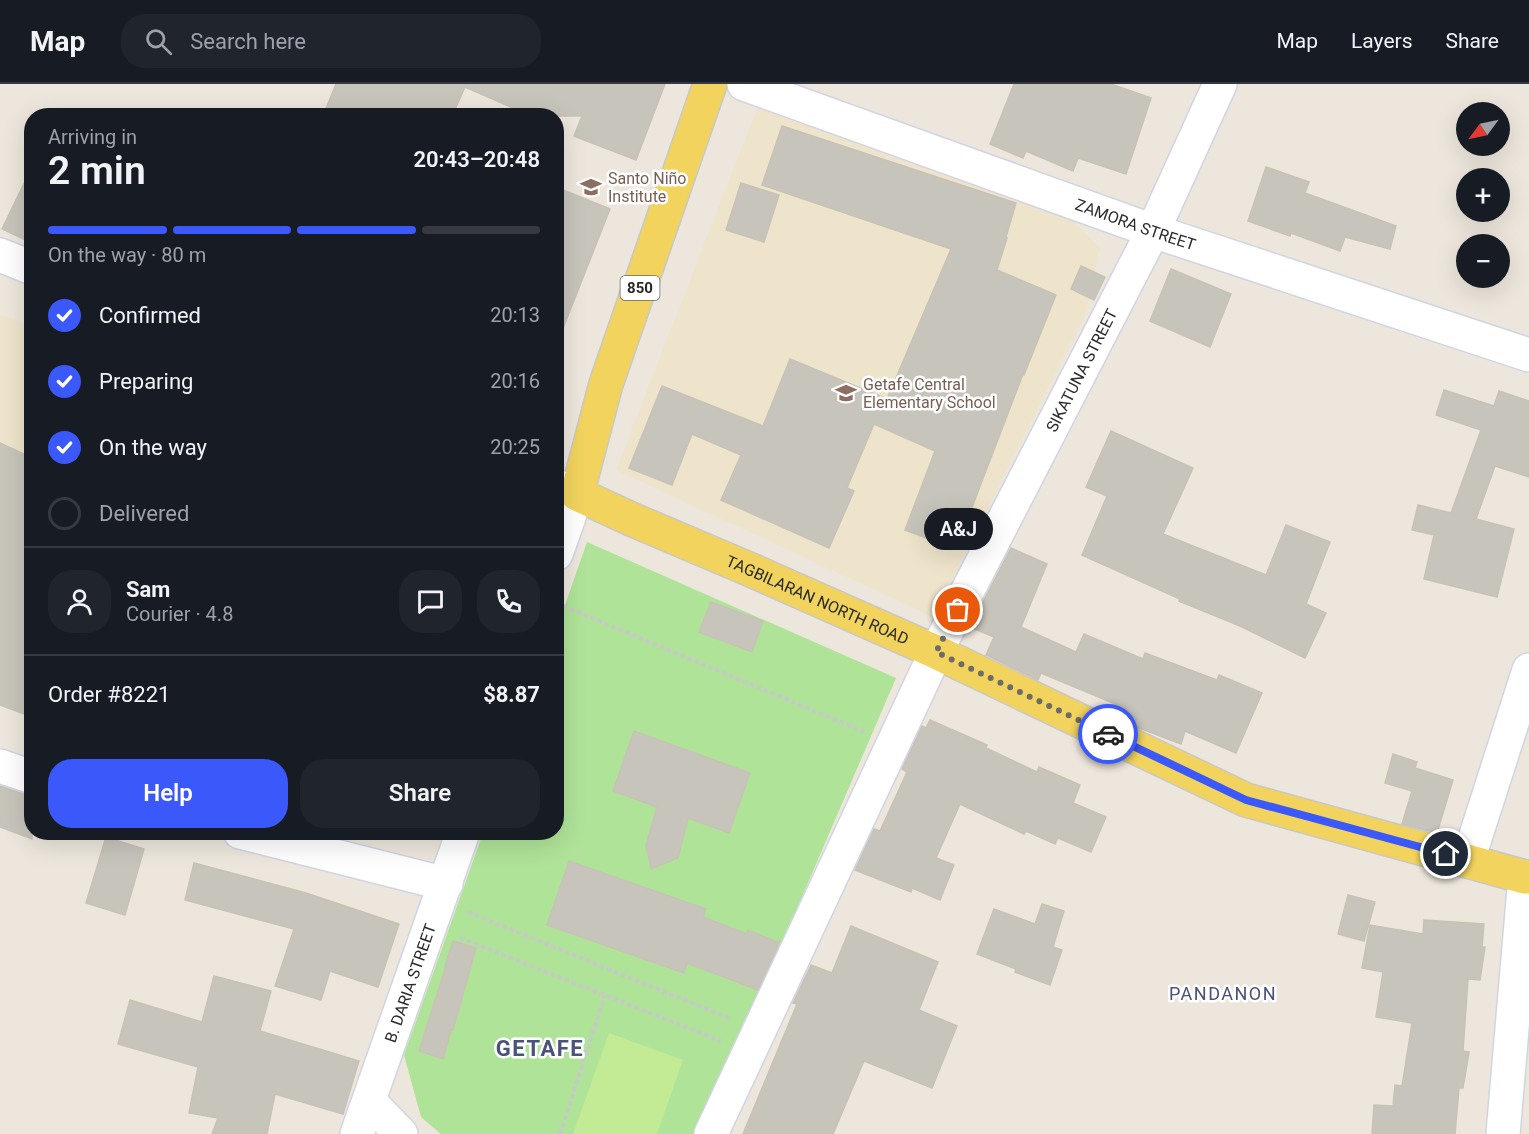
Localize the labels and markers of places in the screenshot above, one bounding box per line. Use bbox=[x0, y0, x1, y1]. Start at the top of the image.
place label: Santo Niño Institute bbox=[608, 169, 686, 206]
school or university icon: Santo Niño Institute bbox=[579, 175, 603, 199]
place label: Getafe Central Elementary School bbox=[863, 375, 996, 412]
school or university icon: Getafe Central Elementary School bbox=[834, 381, 858, 405]
callout: A&J bbox=[924, 508, 992, 550]
pin bbox=[932, 584, 983, 635]
pin bbox=[1420, 828, 1471, 879]

